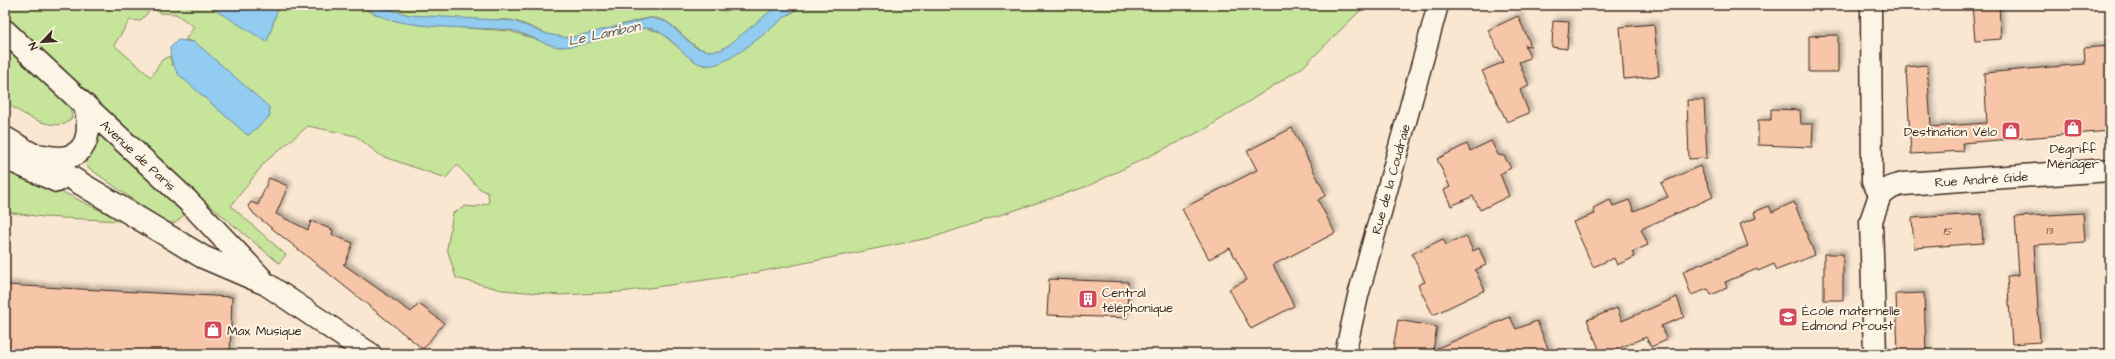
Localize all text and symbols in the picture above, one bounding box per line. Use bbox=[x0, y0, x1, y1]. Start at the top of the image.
water label: Le Lambon bbox=[566, 16, 643, 51]
north arrow bbox=[22, 22, 62, 62]
text: N bbox=[25, 40, 42, 52]
street label: Avenue de Paris bbox=[96, 116, 180, 196]
shop icon: Dégriff Ménager bbox=[2062, 117, 2084, 139]
shop icon: Destination Vélo bbox=[2000, 120, 2022, 142]
street label: Rue de la Coudraie bbox=[1367, 122, 1415, 236]
place label: Destination Vélo bbox=[1904, 123, 1998, 141]
place label: Dégriff Ménager bbox=[2047, 140, 2099, 174]
street label: Rue André Gide bbox=[1934, 168, 2029, 192]
house number: 13 bbox=[2046, 223, 2054, 238]
house number: 15 bbox=[1943, 224, 1953, 239]
place label: Central téléphonique bbox=[1102, 284, 1173, 317]
building icon: Central téléphonique bbox=[1077, 288, 1099, 310]
place label: École maternelle Edmond Proust bbox=[1802, 302, 1900, 335]
school or university icon: École maternelle Edmond Proust bbox=[1777, 306, 1799, 328]
shop icon: Max Musique bbox=[202, 319, 224, 341]
place label: Max Musique bbox=[227, 322, 302, 340]

